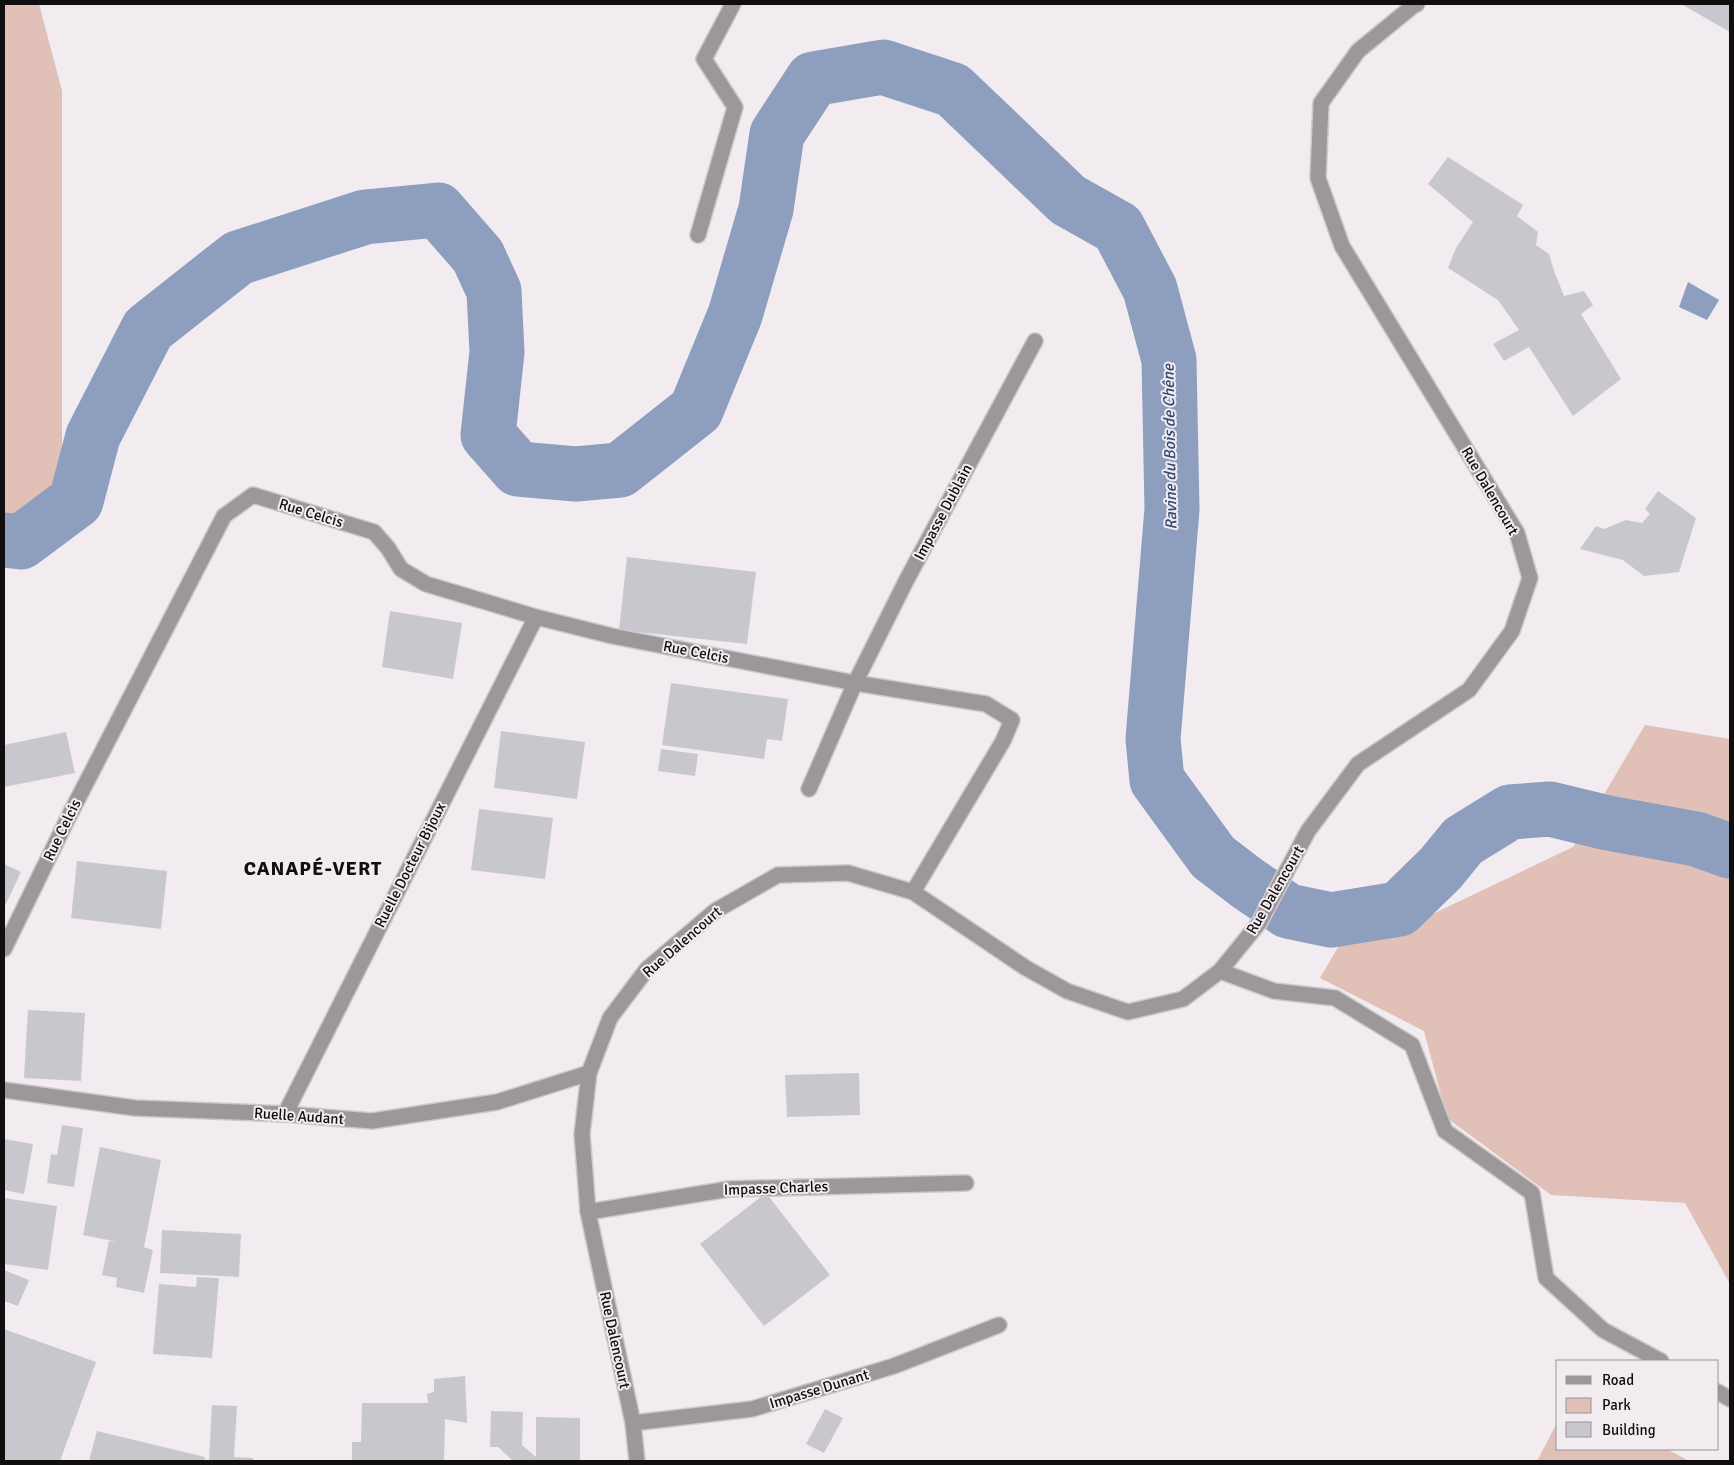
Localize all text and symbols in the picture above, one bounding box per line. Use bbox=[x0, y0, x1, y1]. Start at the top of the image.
water label: Ravine du Bois de Chêne bbox=[1159, 363, 1181, 530]
street label: Rue Dalencourt bbox=[1457, 444, 1523, 538]
street label: Impasse Dublain bbox=[910, 461, 976, 563]
street label: Rue Celcis bbox=[277, 495, 346, 531]
street label: Rue Celcis bbox=[662, 637, 731, 667]
street label: Rue Celcis bbox=[39, 796, 85, 864]
street label: Ruelle Docteur Bijoux bbox=[371, 799, 449, 931]
street label: Rue Dalencourt bbox=[1242, 843, 1308, 937]
district label: CANAPÉ-VERT bbox=[244, 856, 382, 881]
street label: Rue Dalencourt bbox=[639, 903, 725, 981]
street label: Ruelle Audant bbox=[254, 1104, 344, 1128]
street label: Impasse Charles bbox=[723, 1177, 829, 1199]
street label: Rue Dalencourt bbox=[596, 1290, 634, 1390]
legend bbox=[1556, 1360, 1719, 1450]
street label: Impasse Dunant bbox=[767, 1365, 871, 1413]
text: Road bbox=[1602, 1371, 1634, 1389]
text: Park bbox=[1602, 1396, 1631, 1414]
text: Building bbox=[1602, 1421, 1656, 1439]

